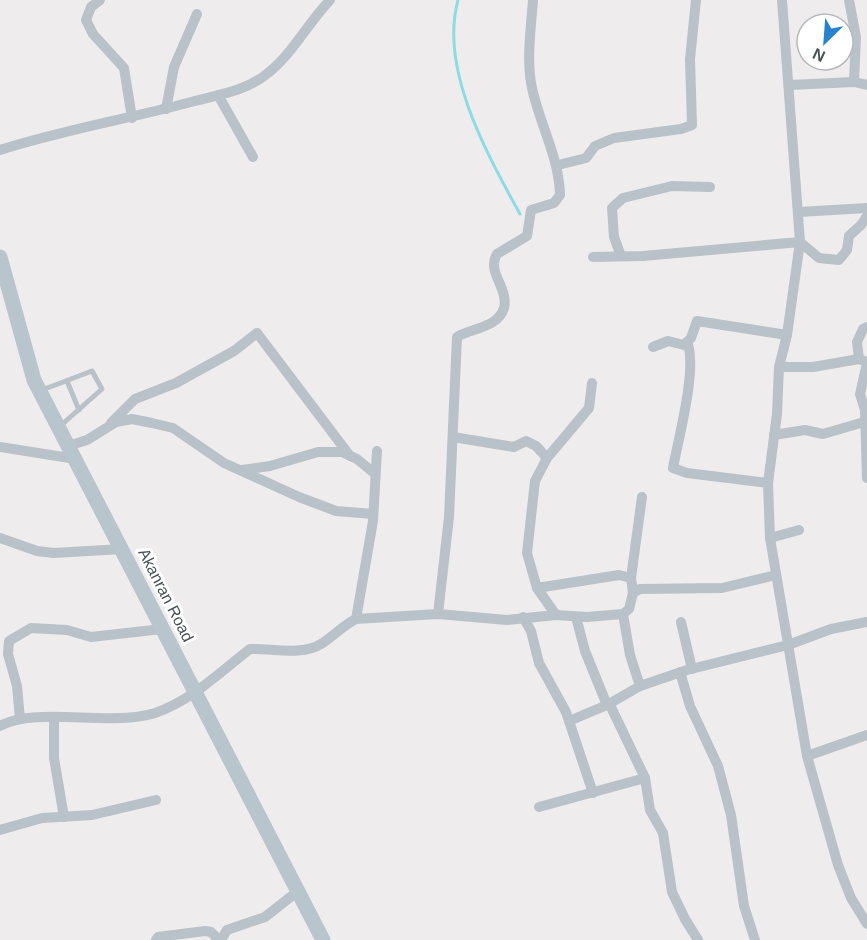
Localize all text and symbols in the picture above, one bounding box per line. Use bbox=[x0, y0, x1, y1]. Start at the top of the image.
north arrow bbox=[795, 12, 855, 72]
text: N bbox=[810, 45, 828, 65]
street label: Akanran Road bbox=[135, 546, 197, 644]

